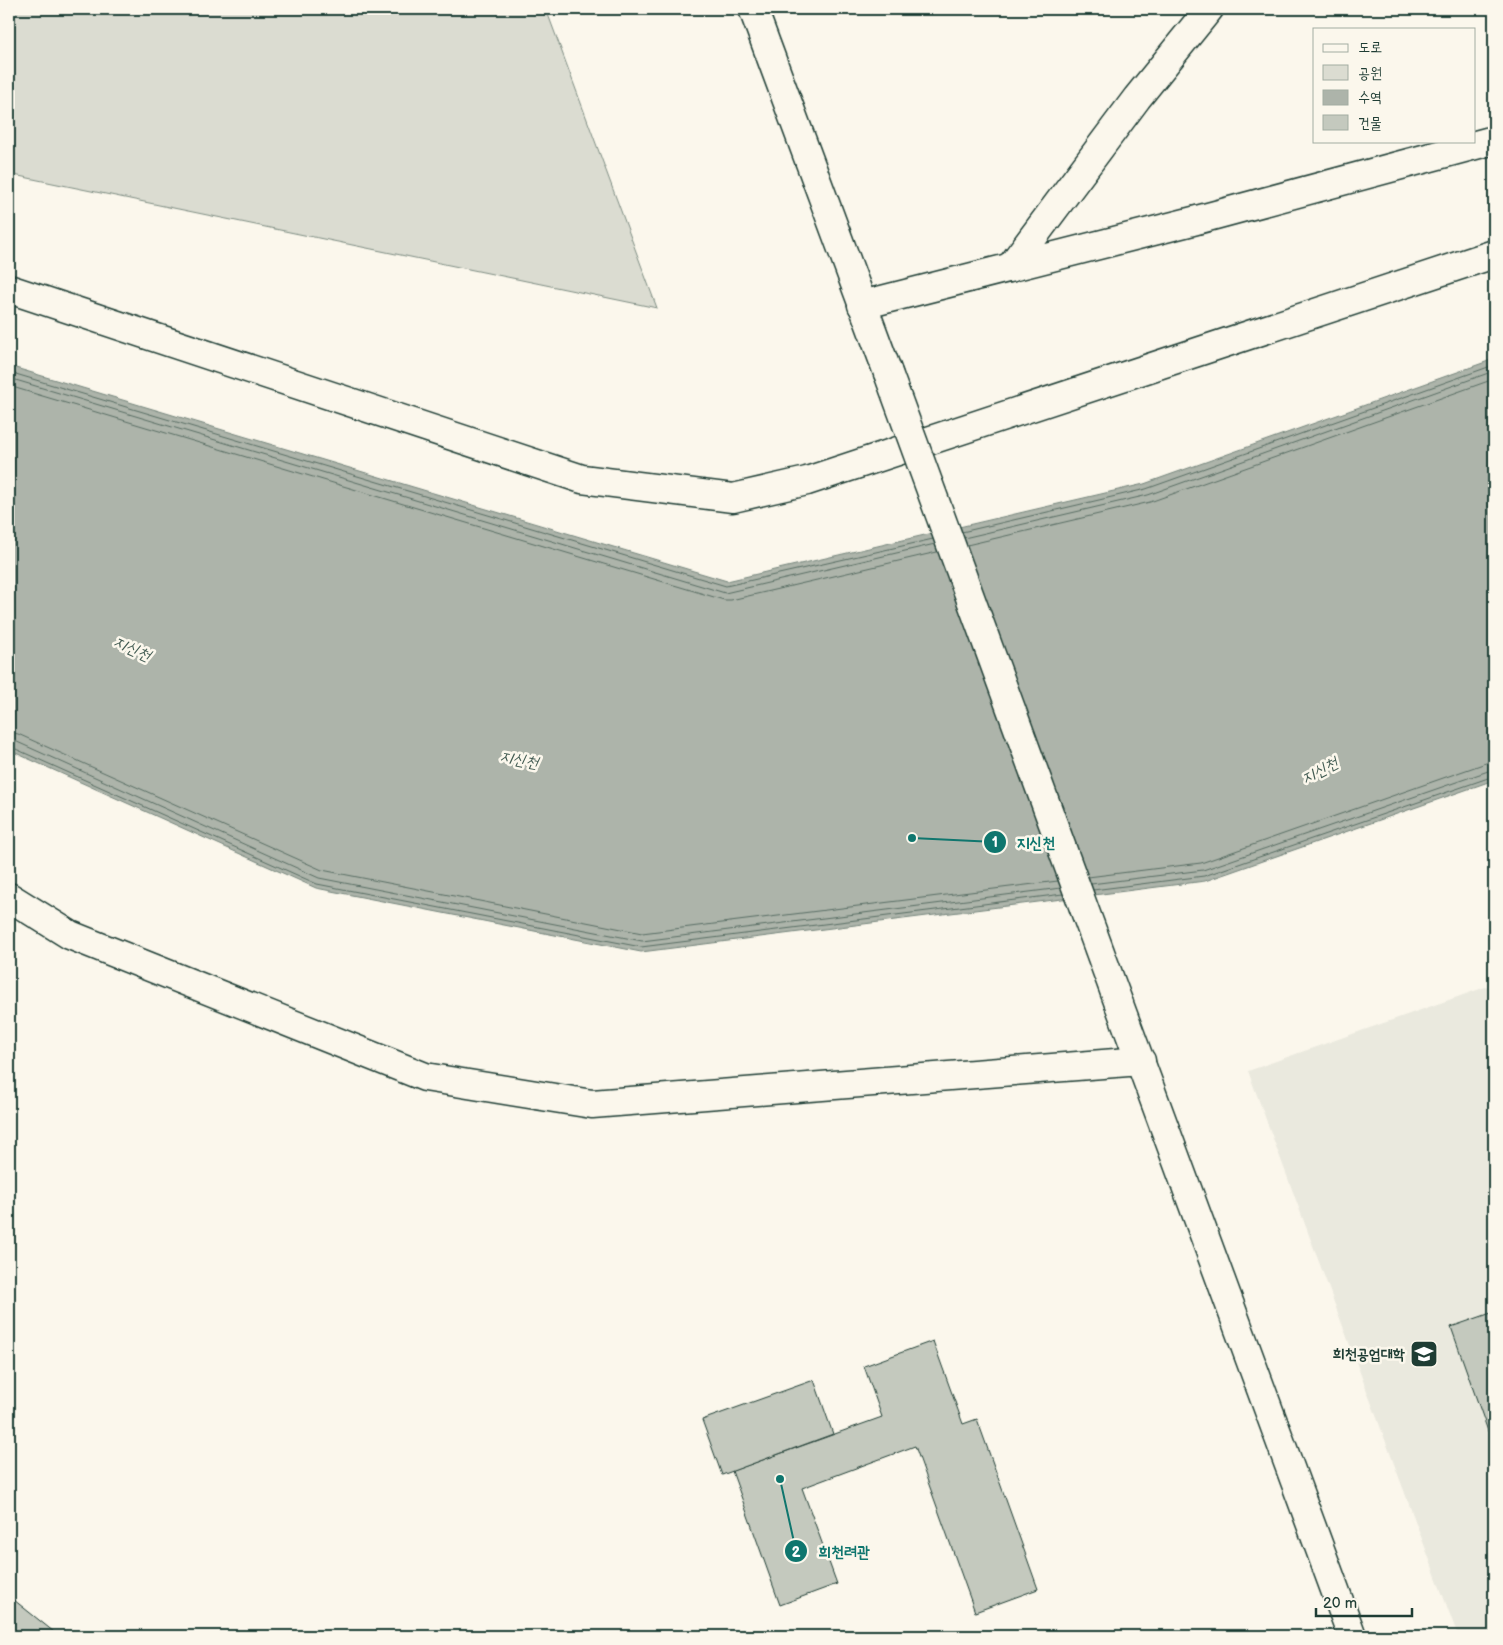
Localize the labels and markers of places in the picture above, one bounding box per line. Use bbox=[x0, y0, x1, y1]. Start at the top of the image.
callout: 지신천 bbox=[982, 827, 1066, 858]
school or university icon: 희천공업대학 bbox=[1409, 1339, 1439, 1369]
place label: 희천공업대학 bbox=[1333, 1345, 1405, 1364]
callout: 희천려관 bbox=[784, 1536, 880, 1567]

